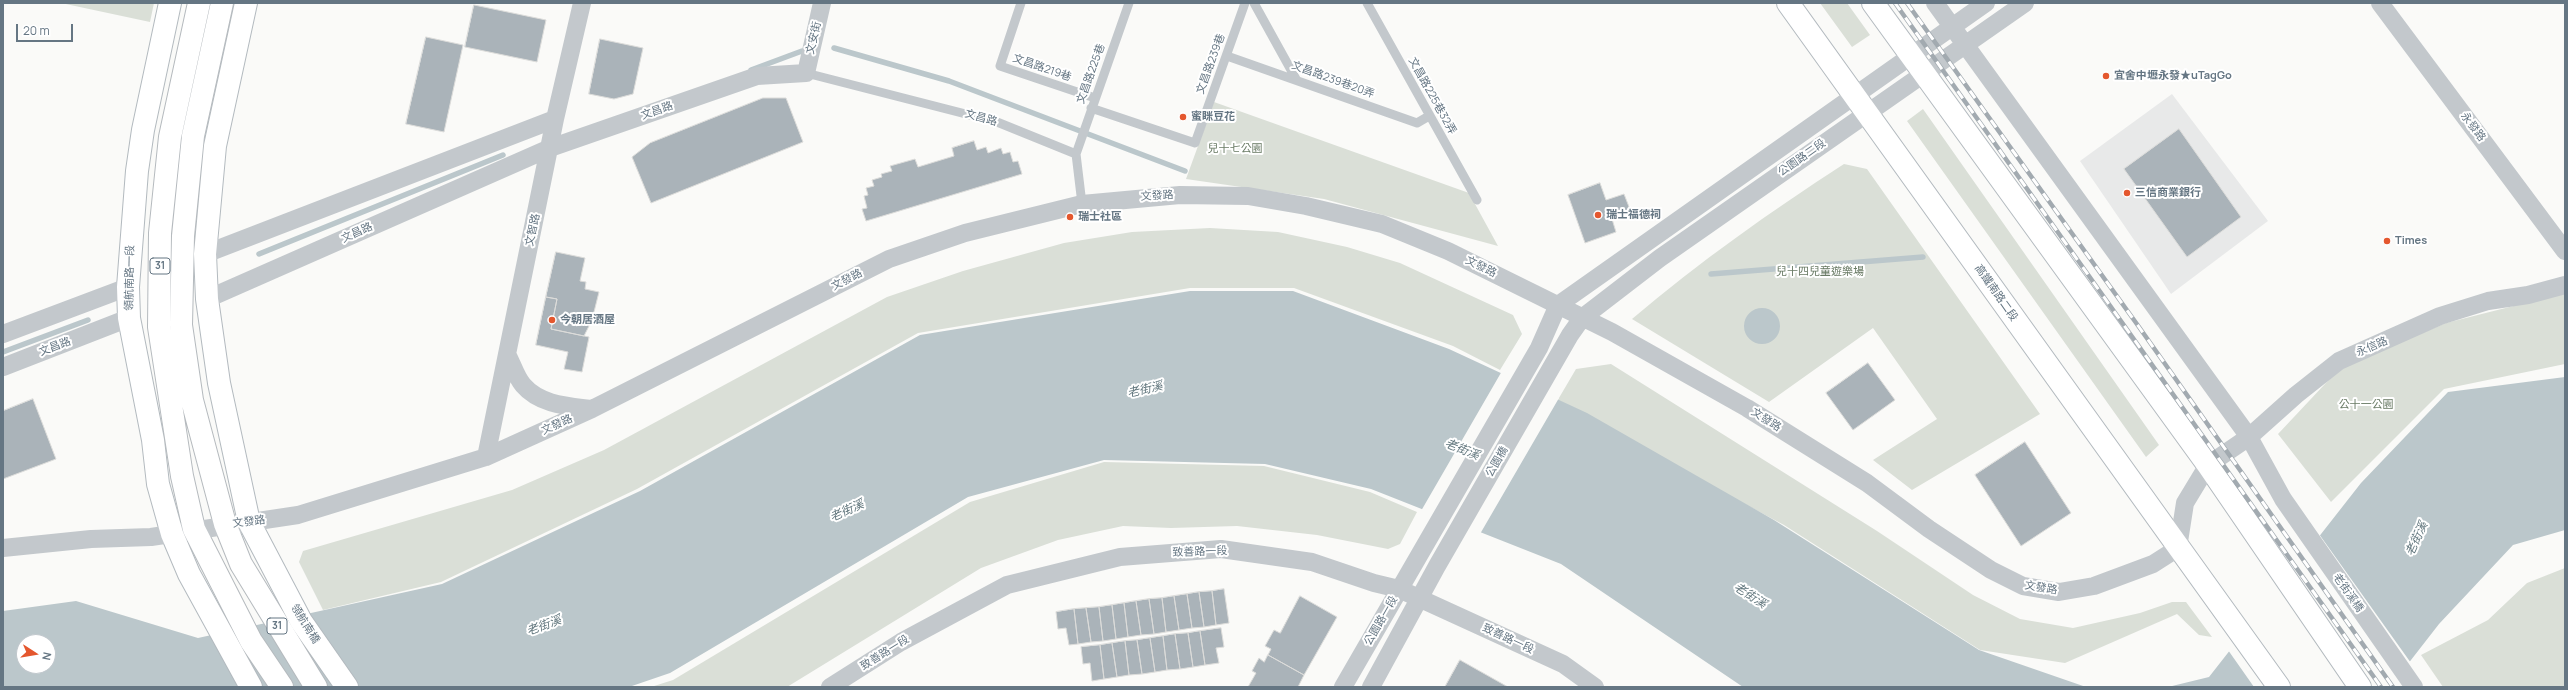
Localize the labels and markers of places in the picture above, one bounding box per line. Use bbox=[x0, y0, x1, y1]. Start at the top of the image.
place label: 宜舍中壢永發★uTagGo bbox=[2114, 69, 2232, 83]
marker: 宜舍中壢永發★uTagGo bbox=[2101, 71, 2111, 81]
place label: 蜜眯豆花 bbox=[1191, 110, 1235, 124]
marker: 蜜眯豆花 bbox=[1178, 112, 1188, 122]
place label: 三信商業銀行 bbox=[2135, 186, 2201, 200]
marker: 三信商業銀行 bbox=[2122, 188, 2132, 198]
place label: 瑞士福德祠 bbox=[1606, 208, 1661, 222]
place label: 瑞士社區 bbox=[1078, 210, 1122, 224]
marker: 瑞士福德祠 bbox=[1593, 210, 1603, 220]
marker: 瑞士社區 bbox=[1065, 212, 1075, 222]
place label: Times bbox=[2395, 234, 2427, 248]
marker: Times bbox=[2382, 236, 2392, 246]
place label: 今朝居酒屋 bbox=[560, 313, 615, 327]
marker: 今朝居酒屋 bbox=[547, 315, 557, 325]

